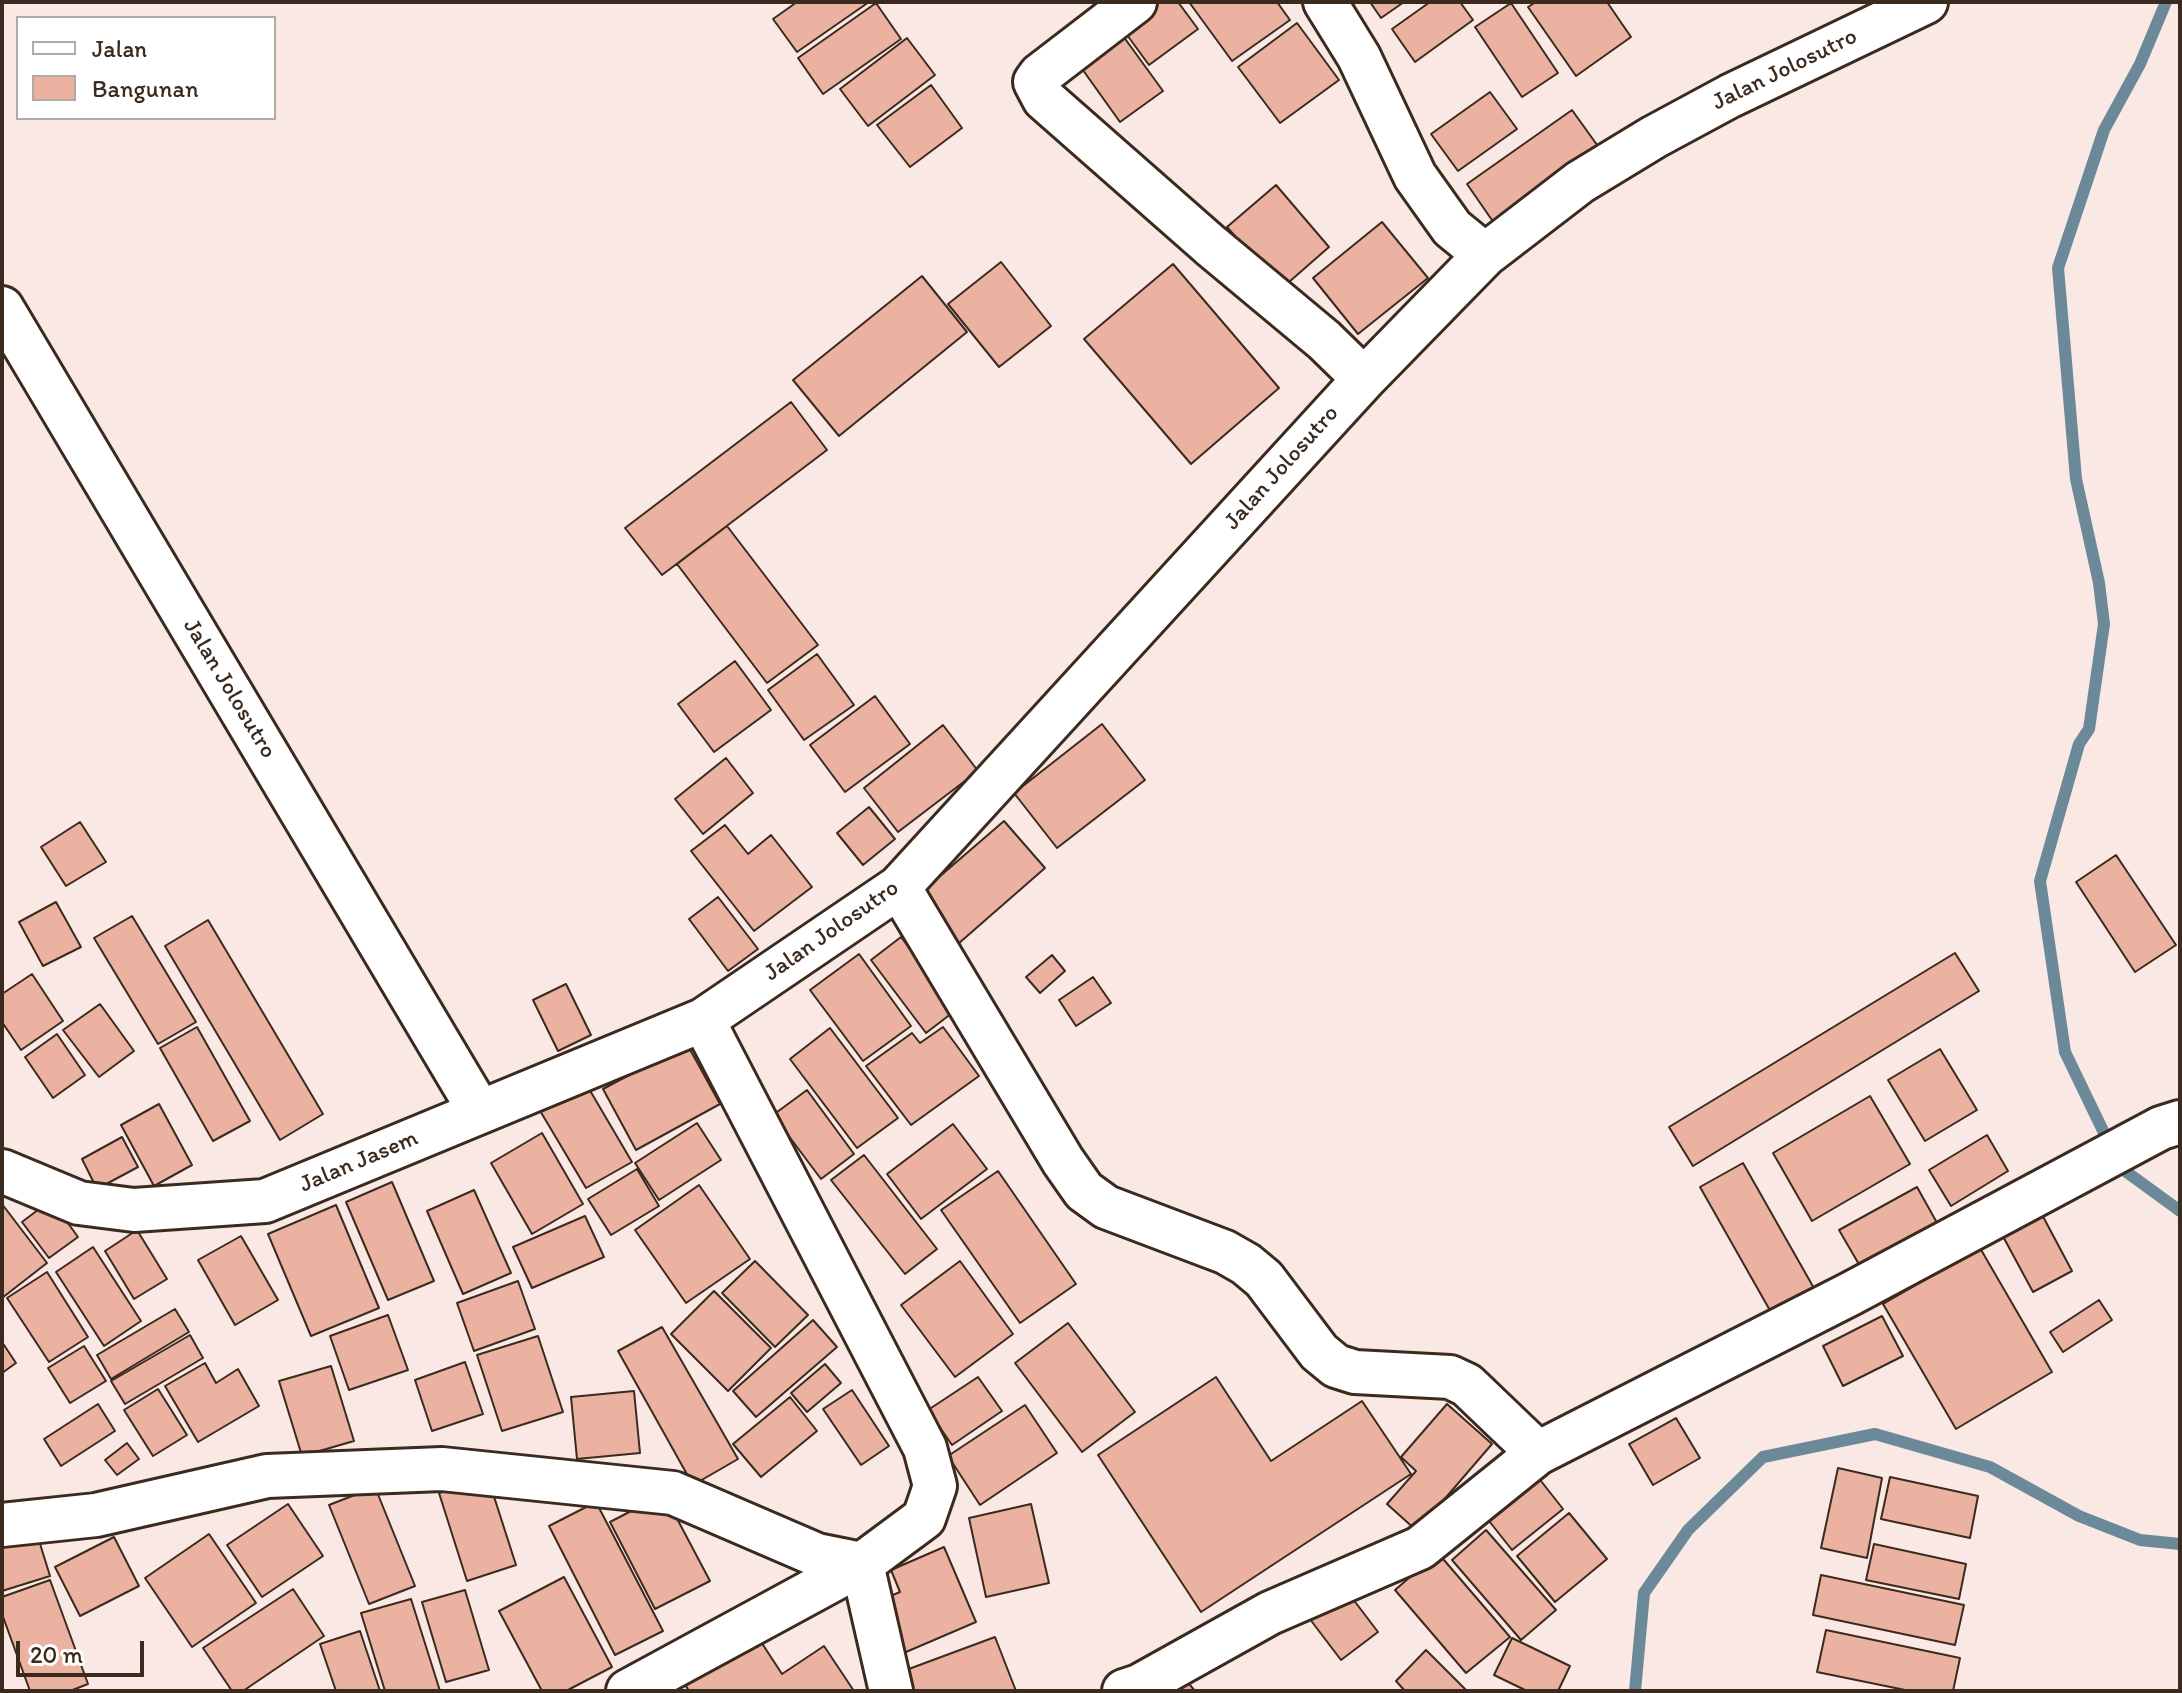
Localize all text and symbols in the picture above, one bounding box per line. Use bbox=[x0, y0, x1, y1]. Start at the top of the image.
legend bbox=[16, 16, 276, 120]
street label: Jalan Jolosutro bbox=[1708, 22, 1862, 118]
text: Jalan bbox=[92, 34, 147, 63]
text: Bangunan bbox=[92, 74, 199, 103]
street label: Jalan Jolosutro bbox=[1218, 400, 1346, 536]
street label: Jalan Jolosutro bbox=[176, 614, 282, 764]
street label: Jalan Jolosutro bbox=[759, 874, 905, 988]
street label: Jalan Jasem bbox=[296, 1124, 422, 1200]
scale bar bbox=[20, 1625, 148, 1675]
text: 20 m bbox=[30, 1640, 83, 1669]

